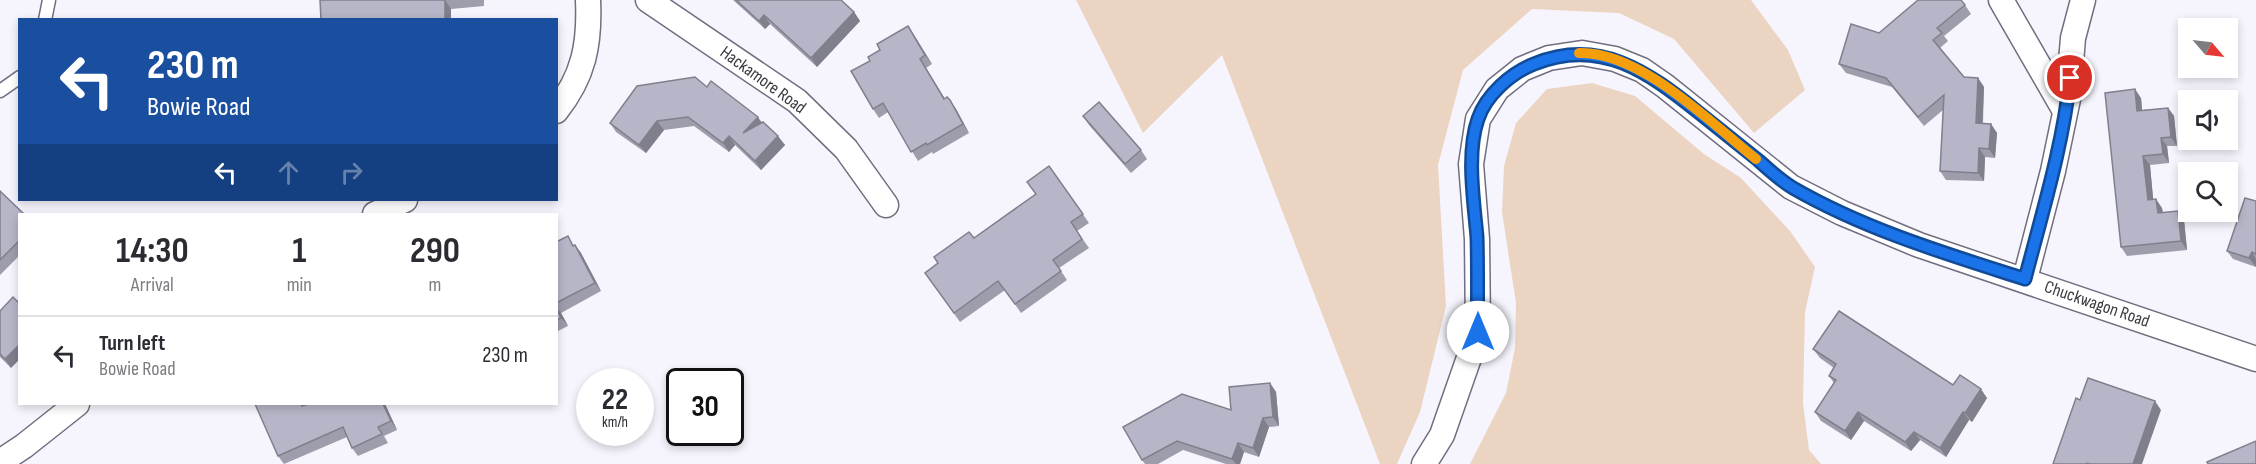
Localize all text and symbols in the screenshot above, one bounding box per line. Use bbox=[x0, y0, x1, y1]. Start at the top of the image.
north arrow bbox=[2178, 18, 2238, 78]
map controls bbox=[2178, 18, 2238, 222]
text: 230 m bbox=[147, 40, 239, 91]
icon: left bbox=[48, 42, 126, 120]
street label: Hackamore Road bbox=[716, 42, 810, 118]
pin bbox=[2044, 52, 2095, 103]
icon: arrive bbox=[2053, 61, 2086, 94]
button: sound bbox=[2178, 90, 2238, 150]
text: Bowie Road bbox=[147, 91, 250, 123]
icon: left bbox=[209, 156, 242, 189]
icon: ahead bbox=[272, 156, 305, 189]
icon: right bbox=[335, 156, 368, 189]
button: search bbox=[2178, 162, 2238, 222]
text: 14:30 bbox=[116, 230, 189, 273]
text: 1 bbox=[292, 230, 306, 273]
text: 290 bbox=[410, 230, 460, 273]
text: Arrival bbox=[131, 273, 174, 297]
text: min bbox=[287, 273, 312, 297]
text: m bbox=[428, 273, 441, 297]
street label: Chuckwagon Road bbox=[2042, 276, 2152, 332]
position arrow bbox=[1446, 300, 1510, 364]
text: Turn left bbox=[99, 330, 165, 357]
icon: left bbox=[48, 339, 81, 372]
text: 230 m bbox=[482, 342, 528, 369]
text: Bowie Road bbox=[99, 357, 176, 381]
speed limit sign: 30 bbox=[666, 368, 744, 446]
text: 22 bbox=[602, 382, 628, 418]
text: km/h bbox=[602, 413, 628, 432]

